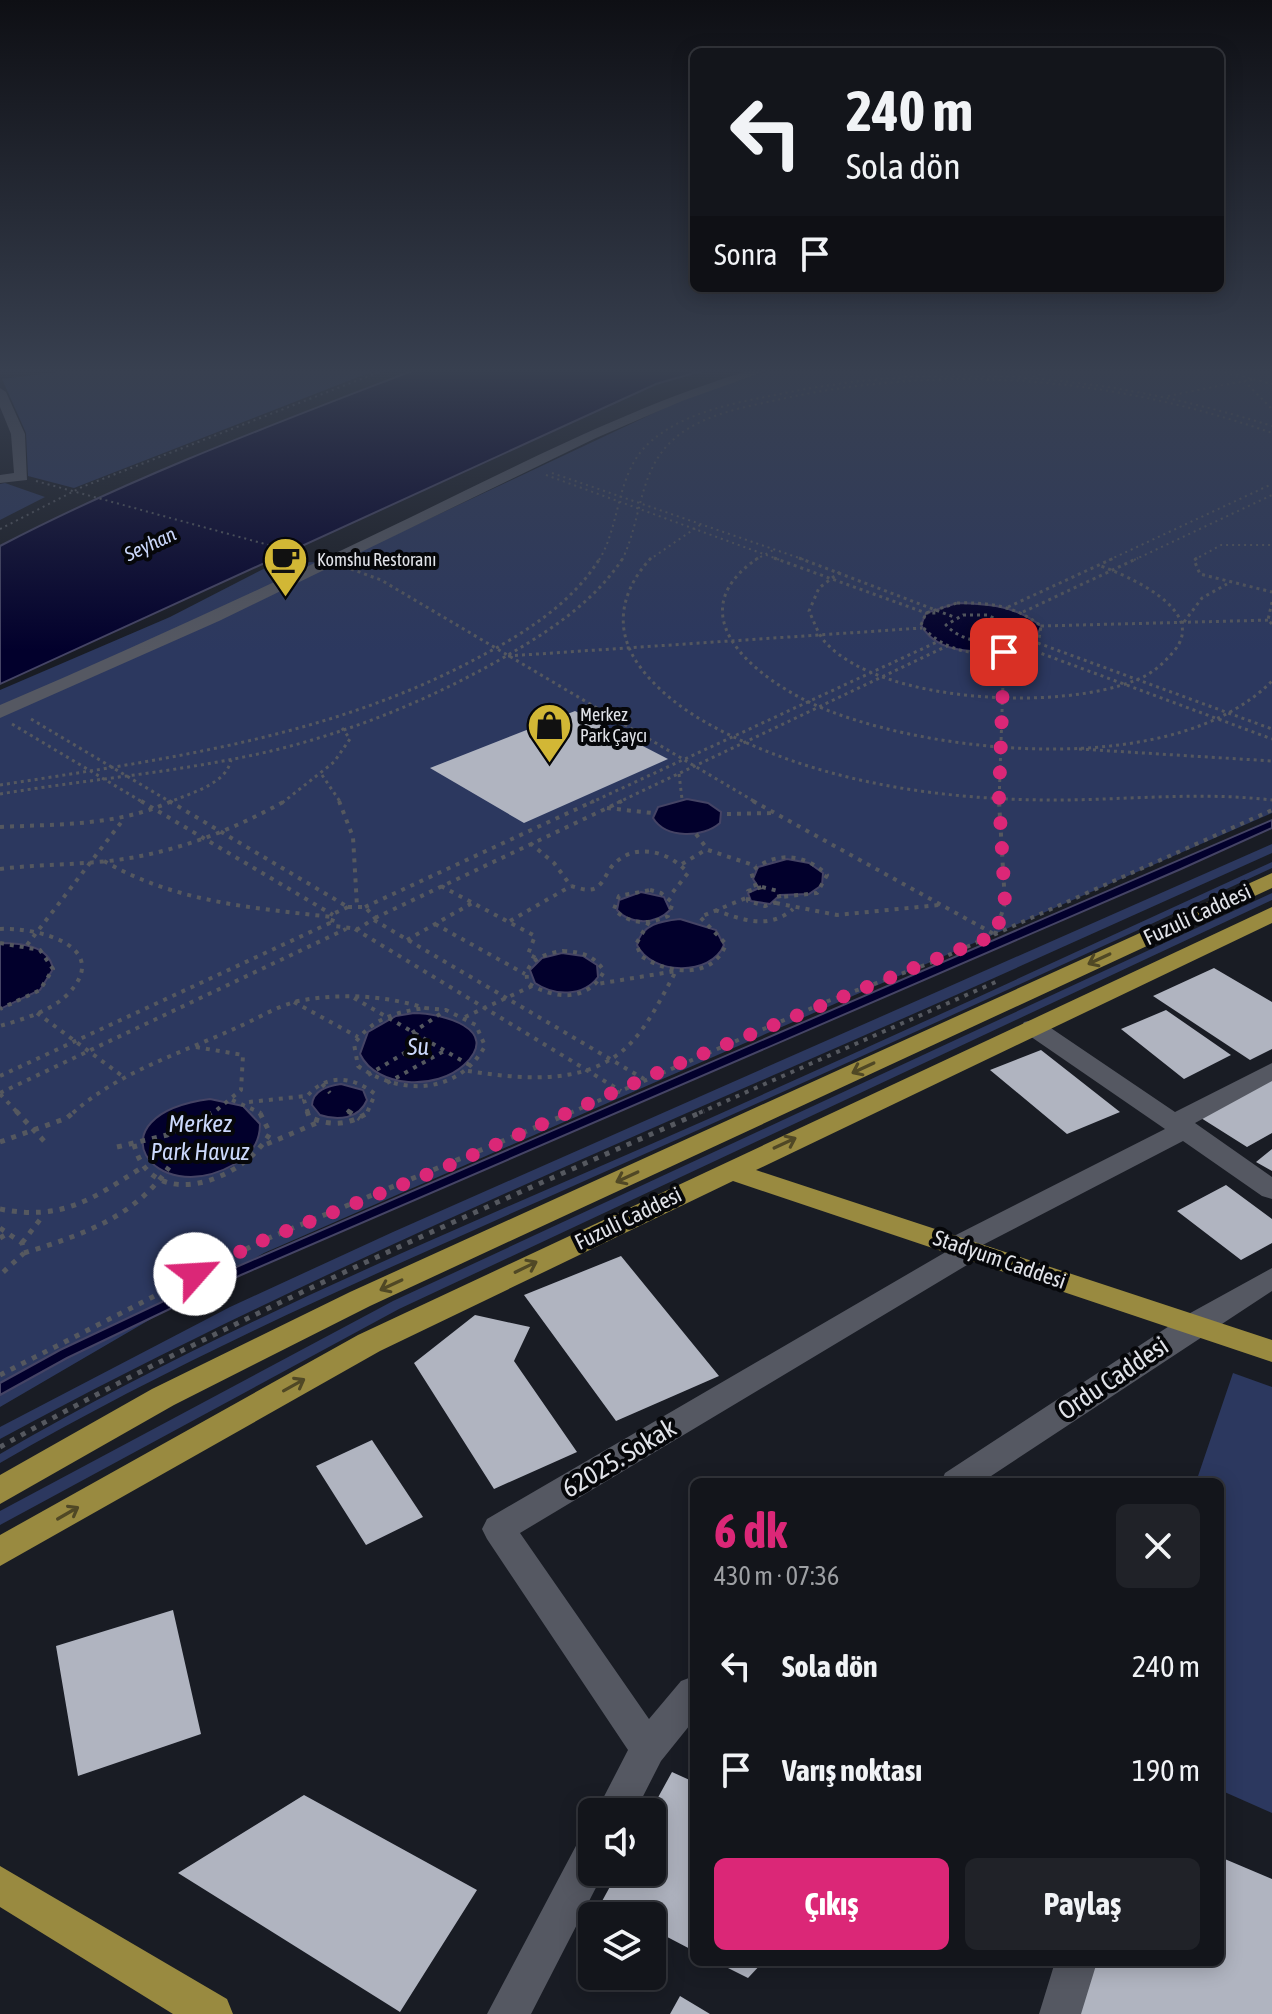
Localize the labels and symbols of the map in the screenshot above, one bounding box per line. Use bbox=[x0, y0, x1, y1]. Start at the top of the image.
water label: Seyhan bbox=[119, 522, 179, 566]
cafe icon: Komshu Restoranı bbox=[262, 536, 310, 599]
place label: Komshu Restoranı bbox=[317, 549, 436, 570]
pin bbox=[970, 618, 1038, 686]
shop icon: Merkez Park Çaycı bbox=[525, 701, 573, 764]
place label: Merkez Park Çaycı bbox=[580, 704, 647, 746]
street label: Fuzuli Caddesi bbox=[1139, 878, 1255, 950]
one-way arrow bbox=[1088, 952, 1112, 967]
water label: Su bbox=[406, 1033, 429, 1060]
one-way arrow bbox=[852, 1061, 876, 1076]
water label: Merkez Park Havuz bbox=[151, 1110, 250, 1165]
one-way arrow bbox=[773, 1135, 797, 1150]
one-way arrow bbox=[615, 1170, 640, 1185]
street label: Fuzuli Caddesi bbox=[570, 1181, 686, 1255]
street label: Stadyum Caddesi bbox=[930, 1224, 1070, 1294]
position arrow bbox=[153, 1232, 237, 1316]
one-way arrow bbox=[513, 1259, 537, 1274]
one-way arrow bbox=[379, 1278, 403, 1293]
street label: Ordu Caddesi bbox=[1052, 1330, 1174, 1426]
one-way arrow bbox=[281, 1377, 305, 1392]
street label: 62025. Sokak bbox=[557, 1412, 681, 1504]
one-way arrow bbox=[55, 1505, 79, 1520]

